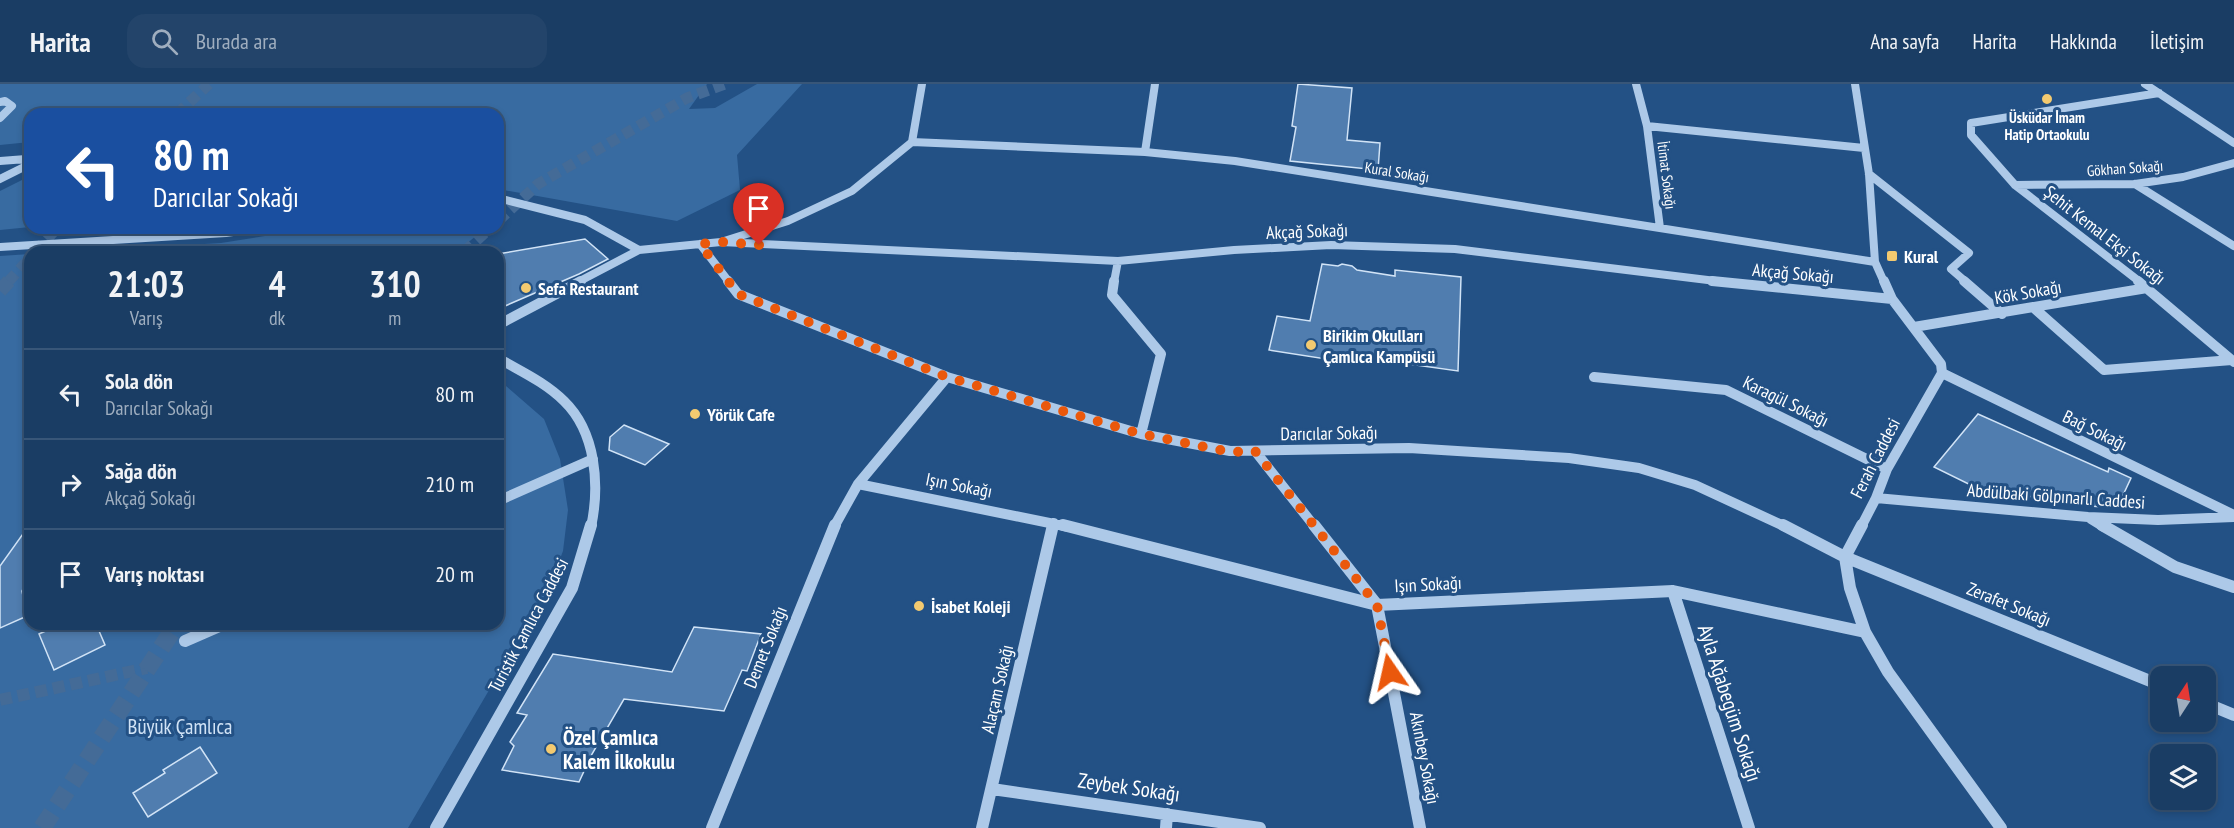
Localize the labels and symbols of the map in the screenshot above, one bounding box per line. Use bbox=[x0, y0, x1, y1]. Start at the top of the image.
marker: Üsküdar İmam Hatip Ortaokulu bbox=[2040, 92, 2054, 106]
place label: Üsküdar İmam Hatip Ortaokulu bbox=[2004, 108, 2090, 144]
street label: İtimat Sokağı bbox=[1653, 140, 1681, 210]
street label: Gökhan Sokağı bbox=[2086, 156, 2164, 180]
street label: Kural Sokağı bbox=[1363, 158, 1431, 186]
street label: Şehit Kemal Ekşi Sokağı bbox=[2040, 180, 2170, 290]
pin bbox=[733, 183, 784, 245]
street label: Akçağ Sokağı bbox=[1266, 218, 1348, 244]
place label: Kural bbox=[1904, 245, 1939, 268]
marker: Kural bbox=[1885, 249, 1899, 263]
street label: Akçağ Sokağı bbox=[1751, 258, 1835, 288]
street label: Kök Sokağı bbox=[1993, 275, 2063, 309]
place label: Sefa Restaurant bbox=[538, 277, 639, 300]
marker: Sefa Restaurant bbox=[519, 281, 533, 295]
place label: Birikim Okulları Çamlıca Kampüsü bbox=[1323, 324, 1435, 368]
marker: Birikim Okulları Çamlıca Kampüsü bbox=[1304, 338, 1318, 352]
street label: Karagül Sokağı bbox=[1739, 370, 1833, 432]
place label: Yörük Cafe bbox=[706, 403, 775, 426]
street label: Bağ Sokağı bbox=[2059, 405, 2131, 455]
marker: Yörük Cafe bbox=[688, 407, 702, 421]
street label: Ferah Caddesi bbox=[1845, 414, 1905, 502]
street label: Darıcılar Sokağı bbox=[1280, 421, 1378, 445]
street label: Işın Sokağı bbox=[924, 467, 994, 503]
street label: Abdülbaki Gölpınarlı Caddesi bbox=[1966, 478, 2146, 514]
street label: Turistik Çamlıca Caddesi bbox=[483, 554, 573, 696]
street label: Işın Sokağı bbox=[1394, 571, 1462, 597]
street label: Zerafet Sokağı bbox=[1964, 577, 2054, 631]
place label: İsabet Koleji bbox=[931, 595, 1010, 618]
marker: İsabet Koleji bbox=[912, 599, 926, 613]
street label: Demet Sokağı bbox=[738, 603, 792, 691]
street label: Ayla Ağabegüm Sokağı bbox=[1692, 621, 1768, 785]
position arrow bbox=[1358, 640, 1422, 704]
street label: Alaçam Sokağı bbox=[976, 642, 1018, 736]
north arrow bbox=[2150, 666, 2216, 732]
street label: Akınbey Sokağı bbox=[1405, 710, 1445, 806]
park label: Büyük Çamlıca bbox=[128, 713, 232, 740]
place label: Özel Çamlıca Kalem İlkokulu bbox=[563, 724, 675, 775]
marker: Özel Çamlıca Kalem İlkokulu bbox=[544, 742, 558, 756]
street label: Zeybek Sokağı bbox=[1076, 766, 1182, 808]

